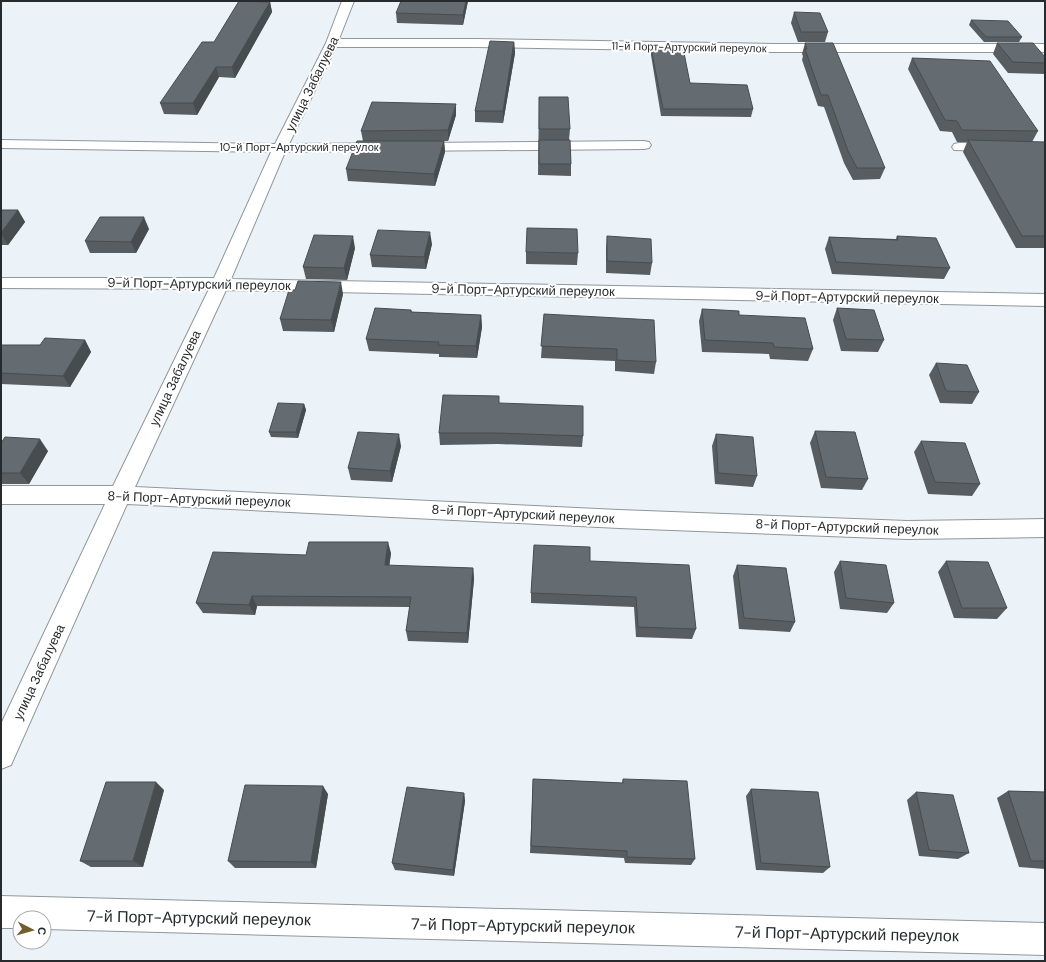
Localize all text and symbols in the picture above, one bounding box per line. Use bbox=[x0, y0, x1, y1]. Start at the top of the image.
street label: улица Забалуева bbox=[282, 33, 343, 134]
street label: 11-й Порт-Артурский переулок bbox=[611, 39, 767, 55]
street label: 10-й Порт-Артурский переулок bbox=[219, 140, 379, 154]
street label: 9-й Порт-Артурский переулок bbox=[107, 274, 291, 294]
street label: 9-й Порт-Артурский переулок bbox=[431, 280, 615, 300]
street label: 9-й Порт-Артурский переулок bbox=[755, 287, 939, 307]
street label: улица Забалуева bbox=[145, 327, 205, 429]
street label: 8-й Порт-Артурский переулок bbox=[107, 487, 291, 511]
street label: 8-й Порт-Артурский переулок bbox=[431, 501, 615, 527]
street label: 8-й Порт-Артурский переулок bbox=[755, 515, 939, 539]
street label: улица Забалуева bbox=[9, 621, 69, 723]
street label: 7-й Порт-Артурский переулок bbox=[87, 906, 312, 930]
north arrow bbox=[12, 910, 52, 950]
street label: 7-й Порт-Артурский переулок bbox=[411, 914, 636, 938]
street label: 7-й Порт-Артурский переулок bbox=[735, 922, 960, 946]
text: С bbox=[35, 926, 49, 936]

